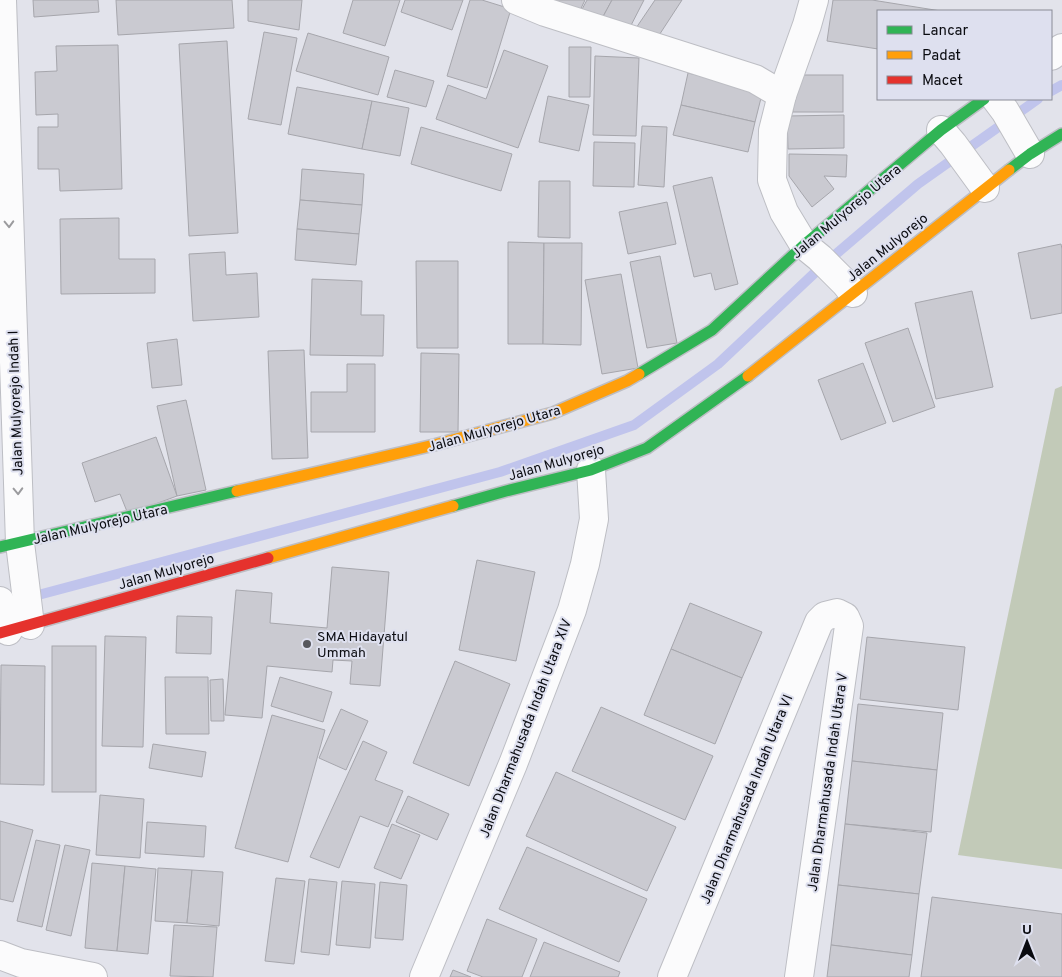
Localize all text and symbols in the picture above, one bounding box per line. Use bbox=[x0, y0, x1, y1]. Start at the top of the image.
legend bbox=[877, 10, 1052, 100]
text: Lancar bbox=[922, 22, 969, 41]
text: Padat bbox=[922, 47, 961, 66]
text: Macet bbox=[922, 72, 963, 91]
street label: Jalan Mulyorejo Utara bbox=[788, 160, 904, 262]
street label: Jalan Mulyorejo bbox=[843, 209, 931, 285]
one-way arrow bbox=[4, 220, 15, 228]
street label: Jalan Mulyorejo Indah I bbox=[5, 330, 28, 476]
street label: Jalan Mulyorejo Utara bbox=[426, 402, 563, 457]
street label: Jalan Mulyorejo bbox=[506, 442, 607, 485]
one-way arrow bbox=[13, 488, 23, 495]
street label: Jalan Mulyorejo Utara bbox=[31, 502, 169, 549]
street label: Jalan Mulyorejo bbox=[116, 551, 217, 594]
street label: Jalan Dharmahusada Indah Utara XIV bbox=[477, 617, 576, 840]
place label: SMA Hidayatul Ummah bbox=[317, 629, 408, 662]
marker: SMA Hidayatul Ummah bbox=[301, 638, 313, 650]
street label: Jalan Dharmahusada Indah Utara V bbox=[805, 672, 852, 893]
street label: Jalan Dharmahusada Indah Utara VI bbox=[697, 692, 797, 907]
north arrow bbox=[1002, 917, 1052, 967]
text: U bbox=[1022, 922, 1032, 939]

